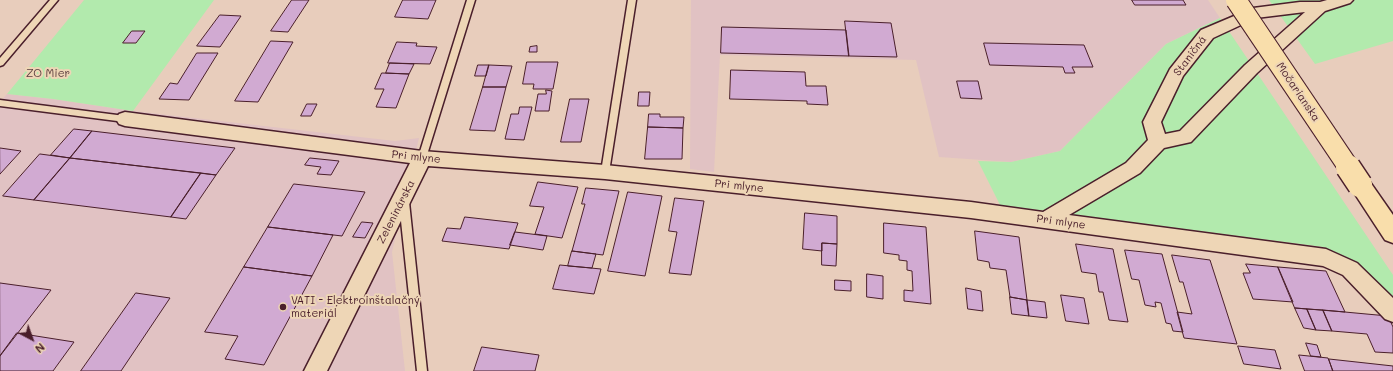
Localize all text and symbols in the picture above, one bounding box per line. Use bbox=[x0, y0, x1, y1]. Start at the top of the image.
street label: Staničná bbox=[1171, 33, 1209, 79]
street label: Močarianska bbox=[1273, 60, 1323, 124]
park label: ZO Mier bbox=[26, 67, 70, 81]
street label: Pri mlyne bbox=[391, 148, 441, 166]
street label: Pri mlyne bbox=[714, 177, 764, 195]
street label: Zeleninárska bbox=[374, 178, 418, 246]
street label: Pri mlyne bbox=[1036, 212, 1086, 232]
place label: VATI - Elektroinštalačný materiál bbox=[291, 294, 420, 320]
marker: VATI - Elektroinštalačný materiál bbox=[278, 302, 288, 312]
north arrow bbox=[12, 319, 52, 359]
text: N bbox=[32, 340, 48, 357]

